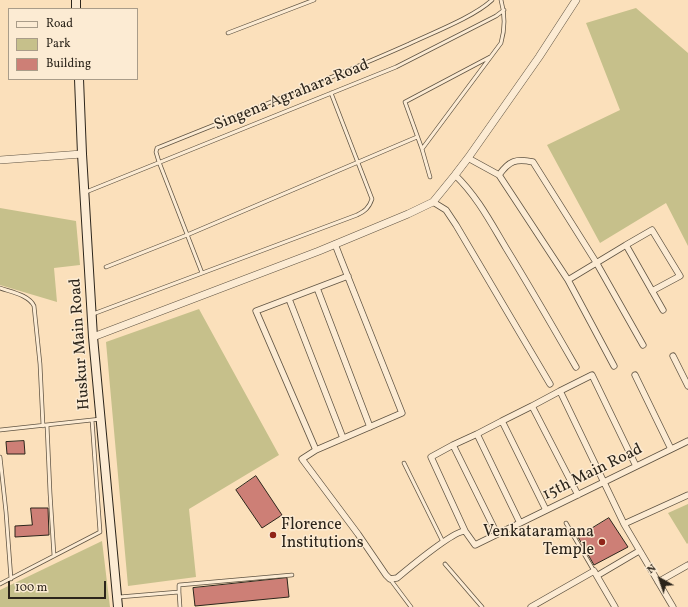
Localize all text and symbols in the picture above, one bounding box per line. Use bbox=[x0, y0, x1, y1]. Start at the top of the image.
legend bbox=[8, 8, 138, 80]
text: Road bbox=[46, 16, 73, 32]
text: Park bbox=[46, 36, 71, 52]
text: Building bbox=[46, 56, 91, 72]
street label: Singena Agrahara Road bbox=[212, 56, 372, 136]
street label: Huskur Main Road bbox=[67, 277, 95, 411]
street label: 15th Main Road bbox=[540, 441, 646, 505]
place label: Florence Institutions bbox=[281, 516, 363, 554]
place label: Venkataramana Temple bbox=[483, 523, 594, 561]
marker: Florence Institutions bbox=[268, 530, 278, 540]
marker: Venkataramana Temple bbox=[597, 537, 607, 547]
north arrow bbox=[640, 559, 680, 599]
text: N bbox=[644, 561, 660, 578]
scale bar bbox=[10, 573, 108, 599]
text: 100 m bbox=[15, 580, 47, 596]

